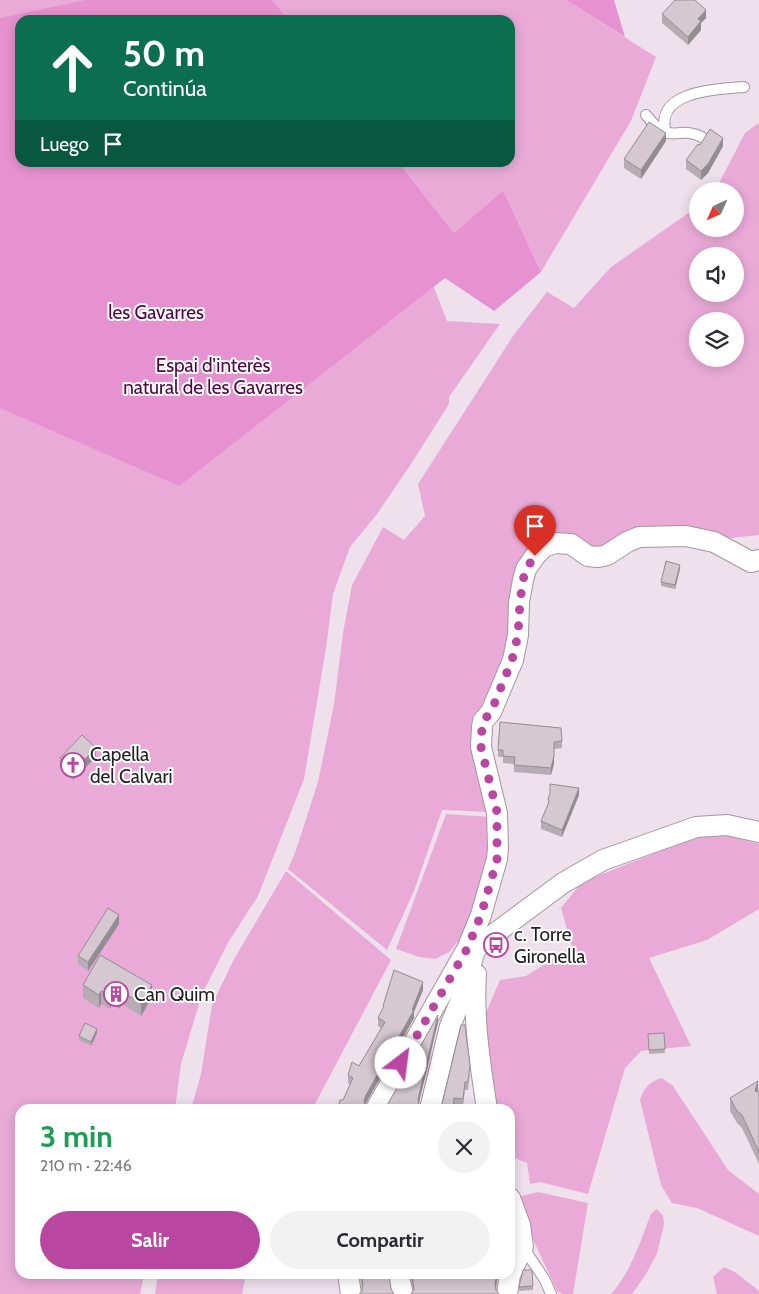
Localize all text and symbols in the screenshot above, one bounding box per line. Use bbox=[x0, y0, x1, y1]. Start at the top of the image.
text: 50 m bbox=[123, 32, 205, 75]
icon: ahead bbox=[40, 35, 105, 100]
text: Continúa bbox=[123, 75, 207, 102]
icon: arrive bbox=[99, 130, 127, 158]
text: Luego bbox=[40, 133, 89, 156]
north arrow bbox=[689, 182, 744, 238]
map controls bbox=[689, 182, 744, 367]
button: sound bbox=[689, 247, 744, 302]
park label: les Gavarres bbox=[108, 301, 204, 324]
button: layers bbox=[689, 312, 744, 367]
park label: Espai d'interès natural de les Gavarres bbox=[123, 354, 303, 399]
pin bbox=[514, 505, 556, 556]
icon: arrive bbox=[521, 512, 549, 540]
place label: Capella del Calvari bbox=[90, 743, 173, 788]
church icon: Capella del Calvari bbox=[60, 752, 86, 778]
place label: c. Torre Gironella bbox=[514, 923, 585, 968]
bus stop icon: c. Torre Gironella bbox=[483, 932, 509, 958]
building icon: Can Quim bbox=[103, 981, 129, 1007]
place label: Can Quim bbox=[134, 983, 215, 1006]
position arrow bbox=[374, 1036, 426, 1088]
text: 3 min bbox=[40, 1118, 113, 1155]
button: close bbox=[438, 1121, 490, 1173]
text: 210 m · 22:46 bbox=[40, 1156, 132, 1175]
button: Salir bbox=[40, 1211, 260, 1269]
button: Compartir bbox=[270, 1211, 490, 1269]

